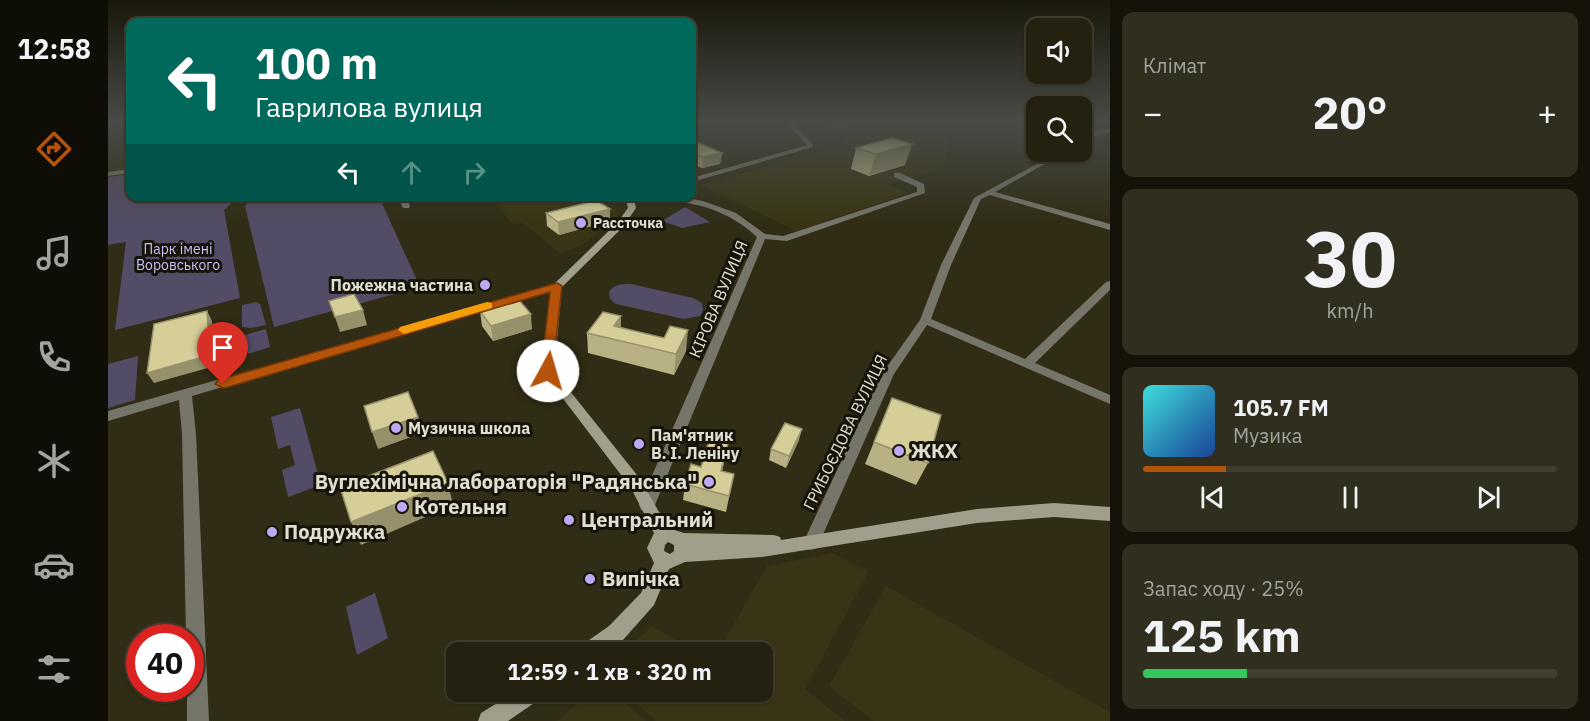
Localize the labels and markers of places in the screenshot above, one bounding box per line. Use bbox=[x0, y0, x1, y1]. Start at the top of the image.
place label: Рассточка bbox=[593, 214, 663, 232]
marker: Рассточка bbox=[574, 216, 588, 230]
place label: Пожежна частина bbox=[331, 275, 473, 295]
marker: Пожежна частина bbox=[478, 278, 492, 292]
pin bbox=[197, 322, 248, 384]
place label: Музична школа bbox=[408, 418, 530, 438]
marker: Музична школа bbox=[389, 421, 403, 435]
place label: Пам'ятник В. І. Леніну bbox=[651, 425, 740, 463]
marker: Пам'ятник В. І. Леніну bbox=[632, 437, 646, 451]
place label: ЖКХ bbox=[911, 437, 959, 464]
marker: ЖКХ bbox=[892, 444, 906, 458]
place label: Вуглехімічна лабораторія "Радянська" bbox=[315, 468, 697, 495]
marker: Вуглехімічна лабораторія "Радянська" bbox=[702, 475, 716, 489]
place label: Котельня bbox=[414, 493, 507, 520]
marker: Котельня bbox=[395, 500, 409, 514]
place label: Центральний bbox=[581, 506, 713, 533]
marker: Центральний bbox=[562, 513, 576, 527]
place label: Подружка bbox=[284, 518, 385, 545]
marker: Подружка bbox=[265, 525, 279, 539]
place label: Випічка bbox=[602, 565, 680, 592]
marker: Випічка bbox=[583, 572, 597, 586]

